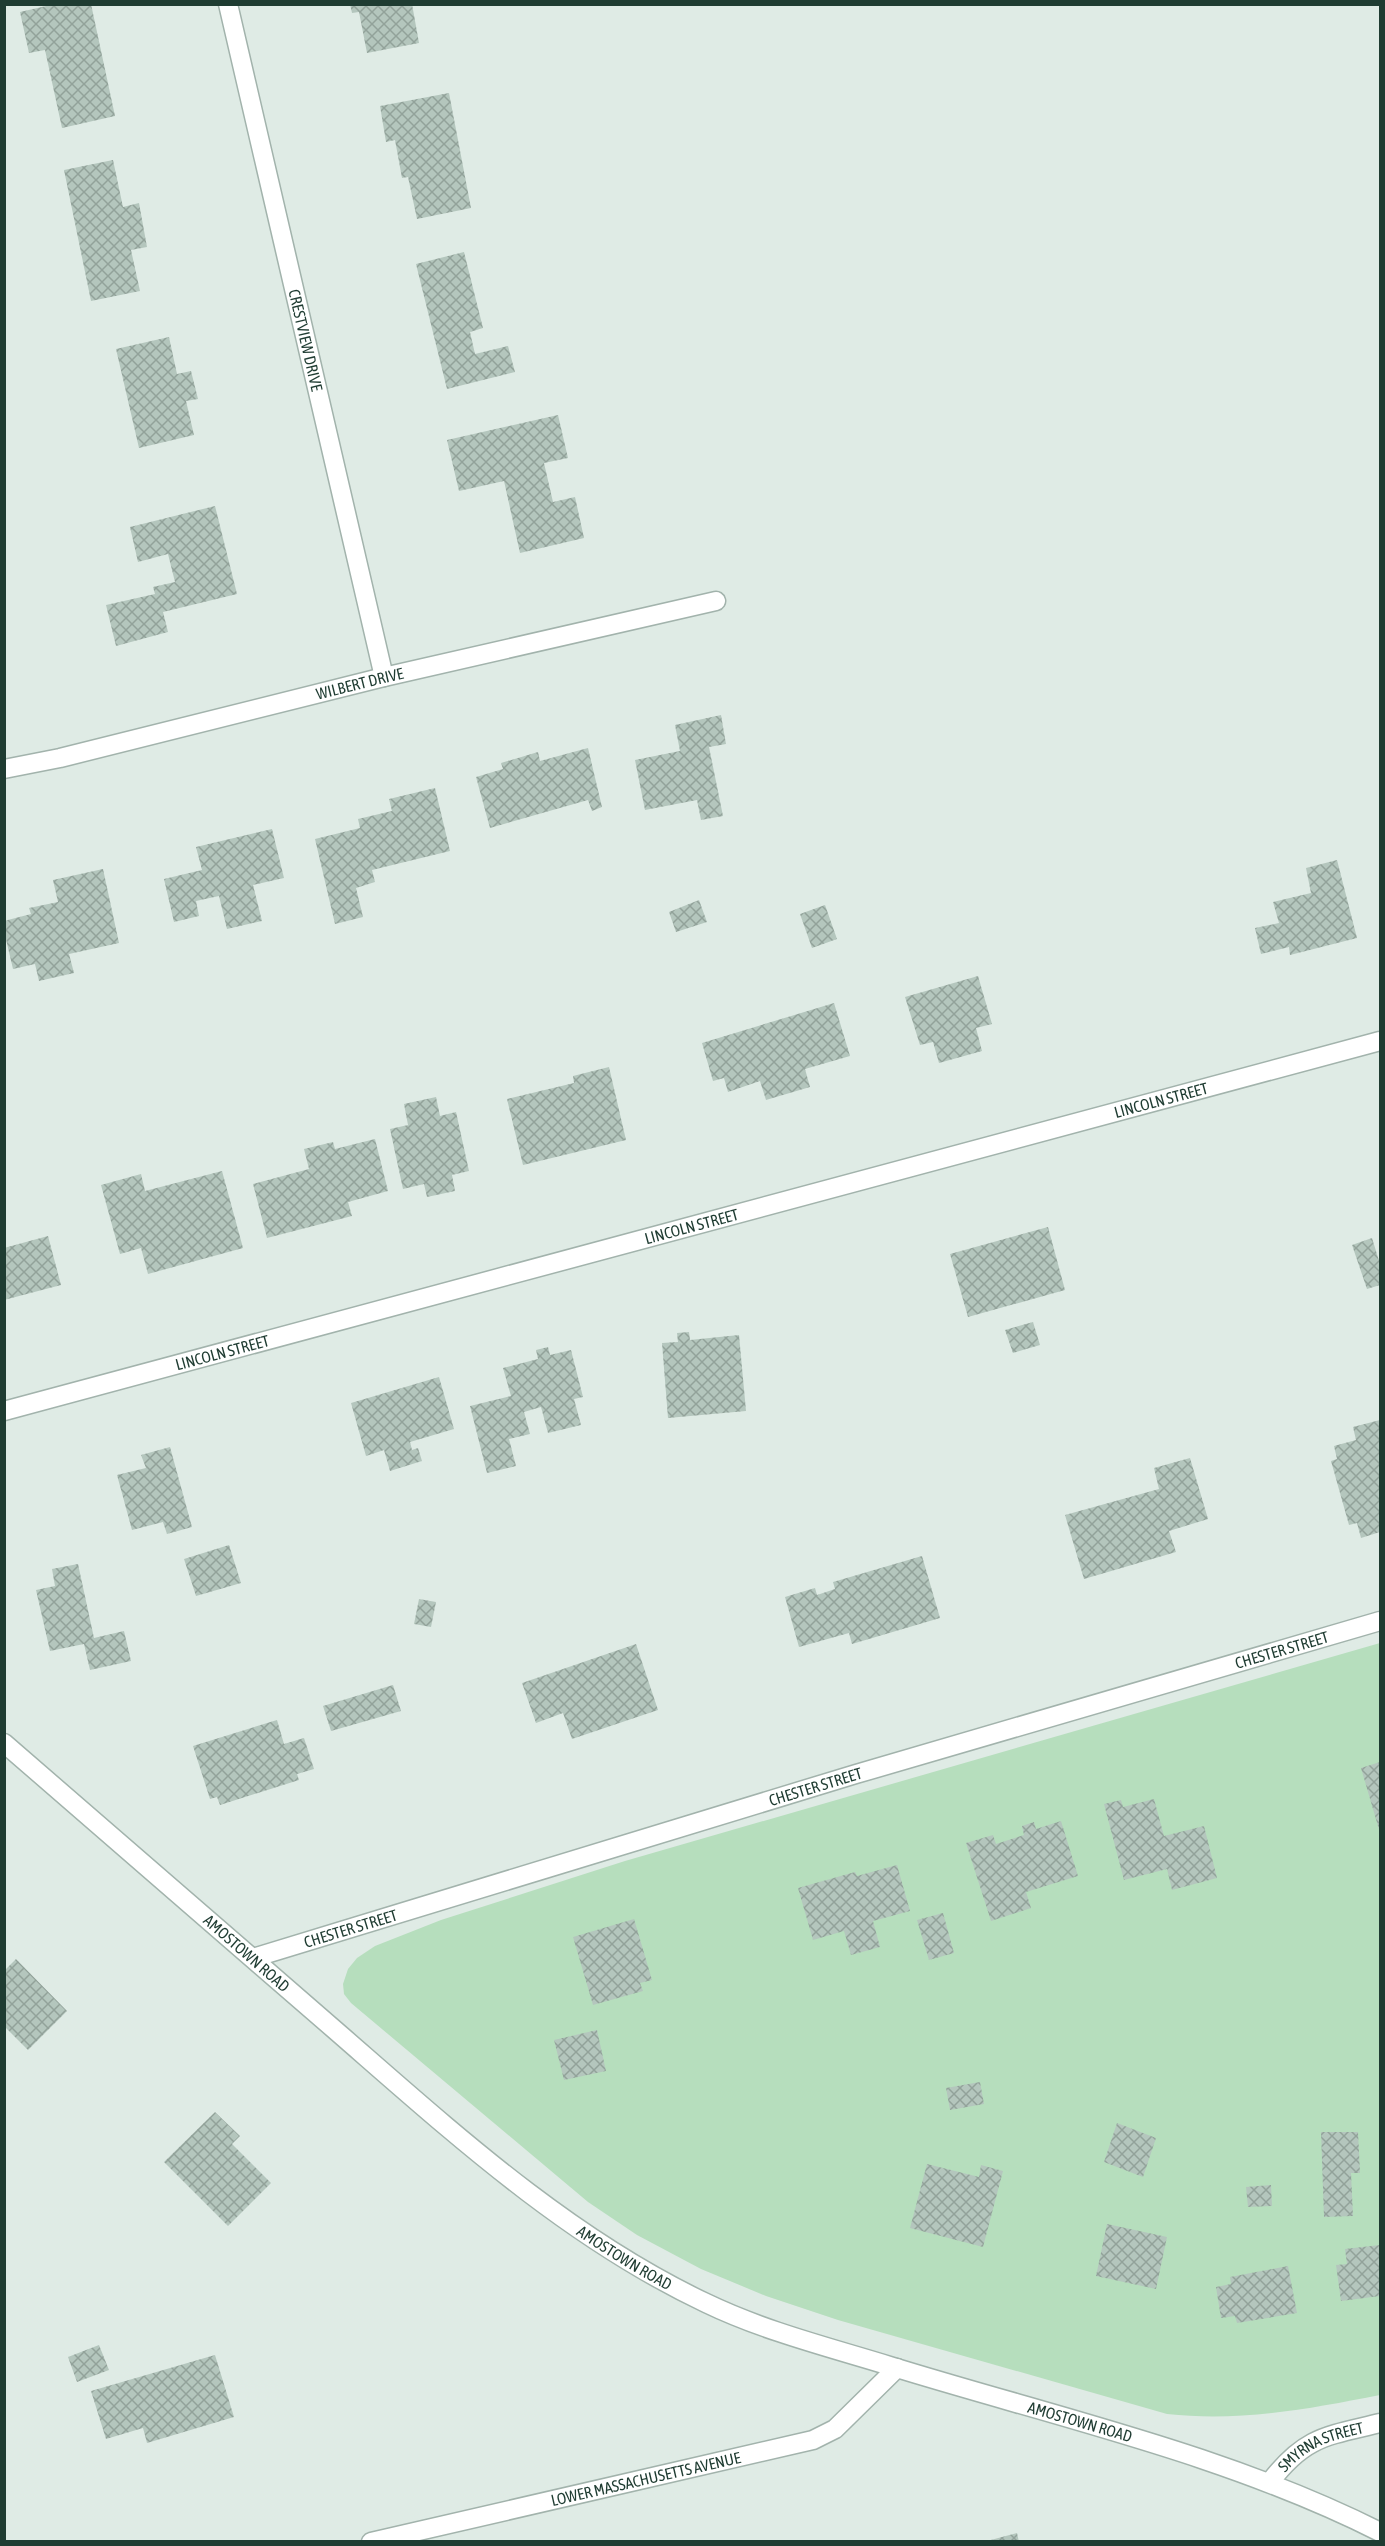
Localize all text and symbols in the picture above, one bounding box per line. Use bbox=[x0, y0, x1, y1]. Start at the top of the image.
street label: CRESTVIEW DRIVE bbox=[285, 287, 326, 393]
street label: WILBERT DRIVE bbox=[314, 664, 405, 703]
street label: LINCOLN STREET bbox=[1112, 1079, 1210, 1121]
street label: LINCOLN STREET bbox=[643, 1205, 740, 1247]
street label: LINCOLN STREET bbox=[173, 1331, 271, 1374]
street label: CHESTER STREET bbox=[1233, 1628, 1331, 1672]
street label: CHESTER STREET bbox=[767, 1764, 864, 1809]
street label: CHESTER STREET bbox=[302, 1906, 399, 1951]
street label: AMOSTOWN ROAD bbox=[200, 1911, 293, 1995]
street label: AMOSTOWN ROAD bbox=[574, 2222, 675, 2293]
street label: AMOSTOWN ROAD bbox=[1026, 2398, 1134, 2445]
street label: SMYRNA STREET bbox=[1274, 2418, 1365, 2475]
street label: LOWER MASSACHUSETTS AVENUE bbox=[549, 2448, 743, 2509]

